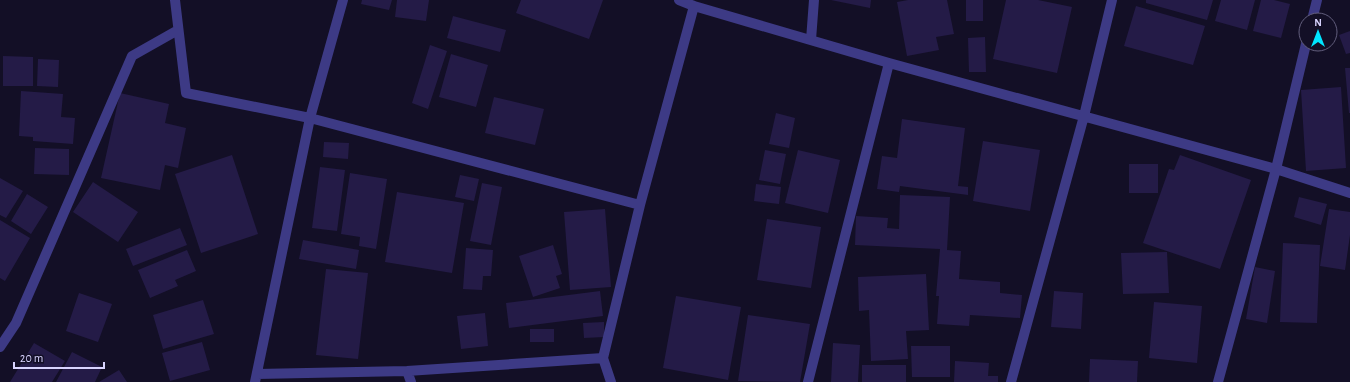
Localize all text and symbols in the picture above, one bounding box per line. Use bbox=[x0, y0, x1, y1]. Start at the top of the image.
north arrow bbox=[1298, 12, 1338, 52]
text: N bbox=[1314, 17, 1322, 28]
scale bar bbox=[14, 344, 104, 370]
text: 20 m bbox=[20, 352, 43, 364]

